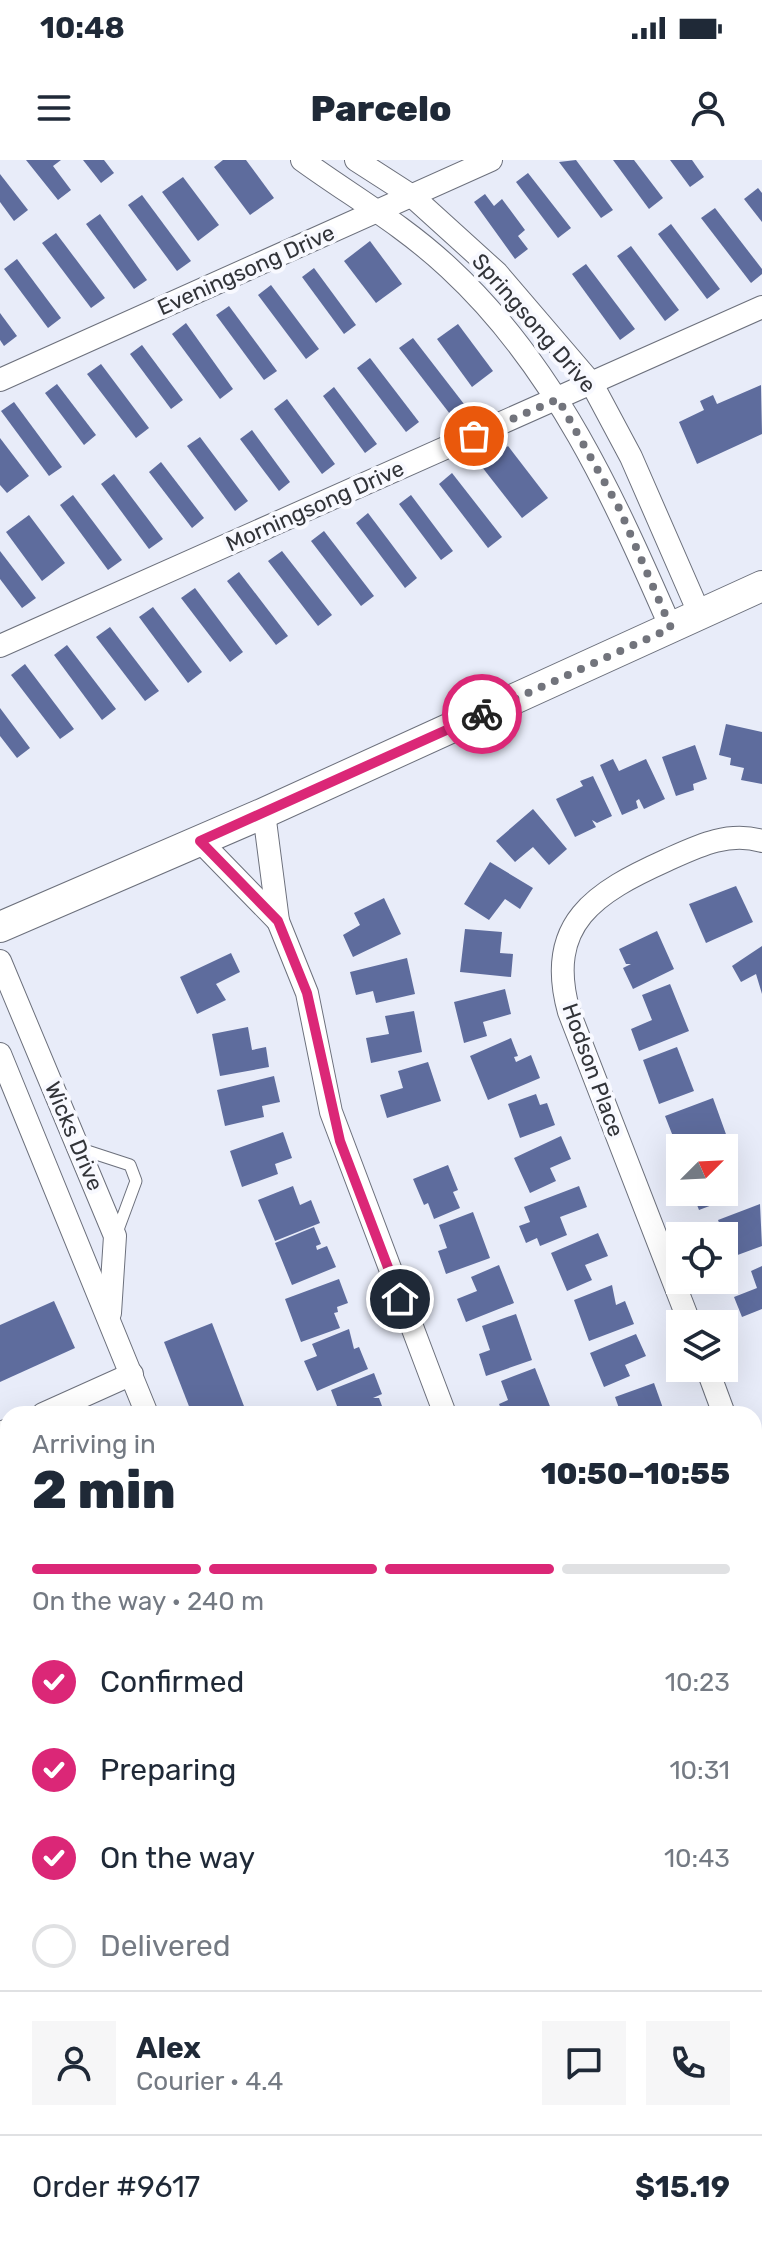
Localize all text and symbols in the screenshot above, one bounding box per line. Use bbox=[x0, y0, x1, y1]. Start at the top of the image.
text: 10:48 bbox=[40, 10, 125, 46]
icon: menu bbox=[32, 86, 76, 130]
icon: person bbox=[686, 86, 730, 130]
text: Parcelo bbox=[311, 87, 451, 130]
street label: Eveningsong Drive bbox=[153, 219, 339, 321]
street label: Springsong Drive bbox=[466, 248, 602, 398]
pin bbox=[440, 402, 508, 470]
icon: bag bbox=[452, 414, 496, 458]
street label: Morningsong Drive bbox=[222, 455, 408, 557]
courier bbox=[442, 674, 522, 754]
icon: bike bbox=[460, 692, 504, 736]
street label: Hodson Place bbox=[556, 1000, 630, 1140]
street label: Wicks Drive bbox=[39, 1077, 109, 1195]
north arrow bbox=[666, 1134, 738, 1206]
map controls bbox=[666, 1134, 738, 1382]
button: locate bbox=[666, 1222, 738, 1294]
pin bbox=[366, 1265, 434, 1333]
icon: home bbox=[378, 1277, 422, 1321]
button: layers bbox=[666, 1310, 738, 1382]
text: Arriving in bbox=[32, 1429, 156, 1460]
text: 10:50–10:55 bbox=[541, 1456, 730, 1492]
text: 2 min bbox=[32, 1459, 176, 1521]
text: On the way · 240 m bbox=[32, 1586, 264, 1617]
icon: check bbox=[32, 1660, 76, 1704]
text: Confirmed bbox=[100, 1664, 244, 1700]
text: 10:23 bbox=[665, 1667, 730, 1698]
icon: check bbox=[32, 1748, 76, 1792]
text: Preparing bbox=[100, 1752, 236, 1788]
text: 10:31 bbox=[669, 1755, 730, 1786]
icon: check bbox=[32, 1836, 76, 1880]
text: On the way bbox=[100, 1840, 255, 1876]
text: 10:43 bbox=[664, 1843, 730, 1874]
text: Delivered bbox=[100, 1928, 231, 1964]
button: person bbox=[32, 2021, 116, 2105]
button: chat bbox=[542, 2021, 626, 2105]
button: phone bbox=[646, 2021, 730, 2105]
text: Alex bbox=[136, 2030, 201, 2066]
text: Courier · 4.4 bbox=[136, 2066, 283, 2097]
text: Order #9617 bbox=[32, 2169, 200, 2205]
text: $15.19 bbox=[635, 2169, 730, 2205]

